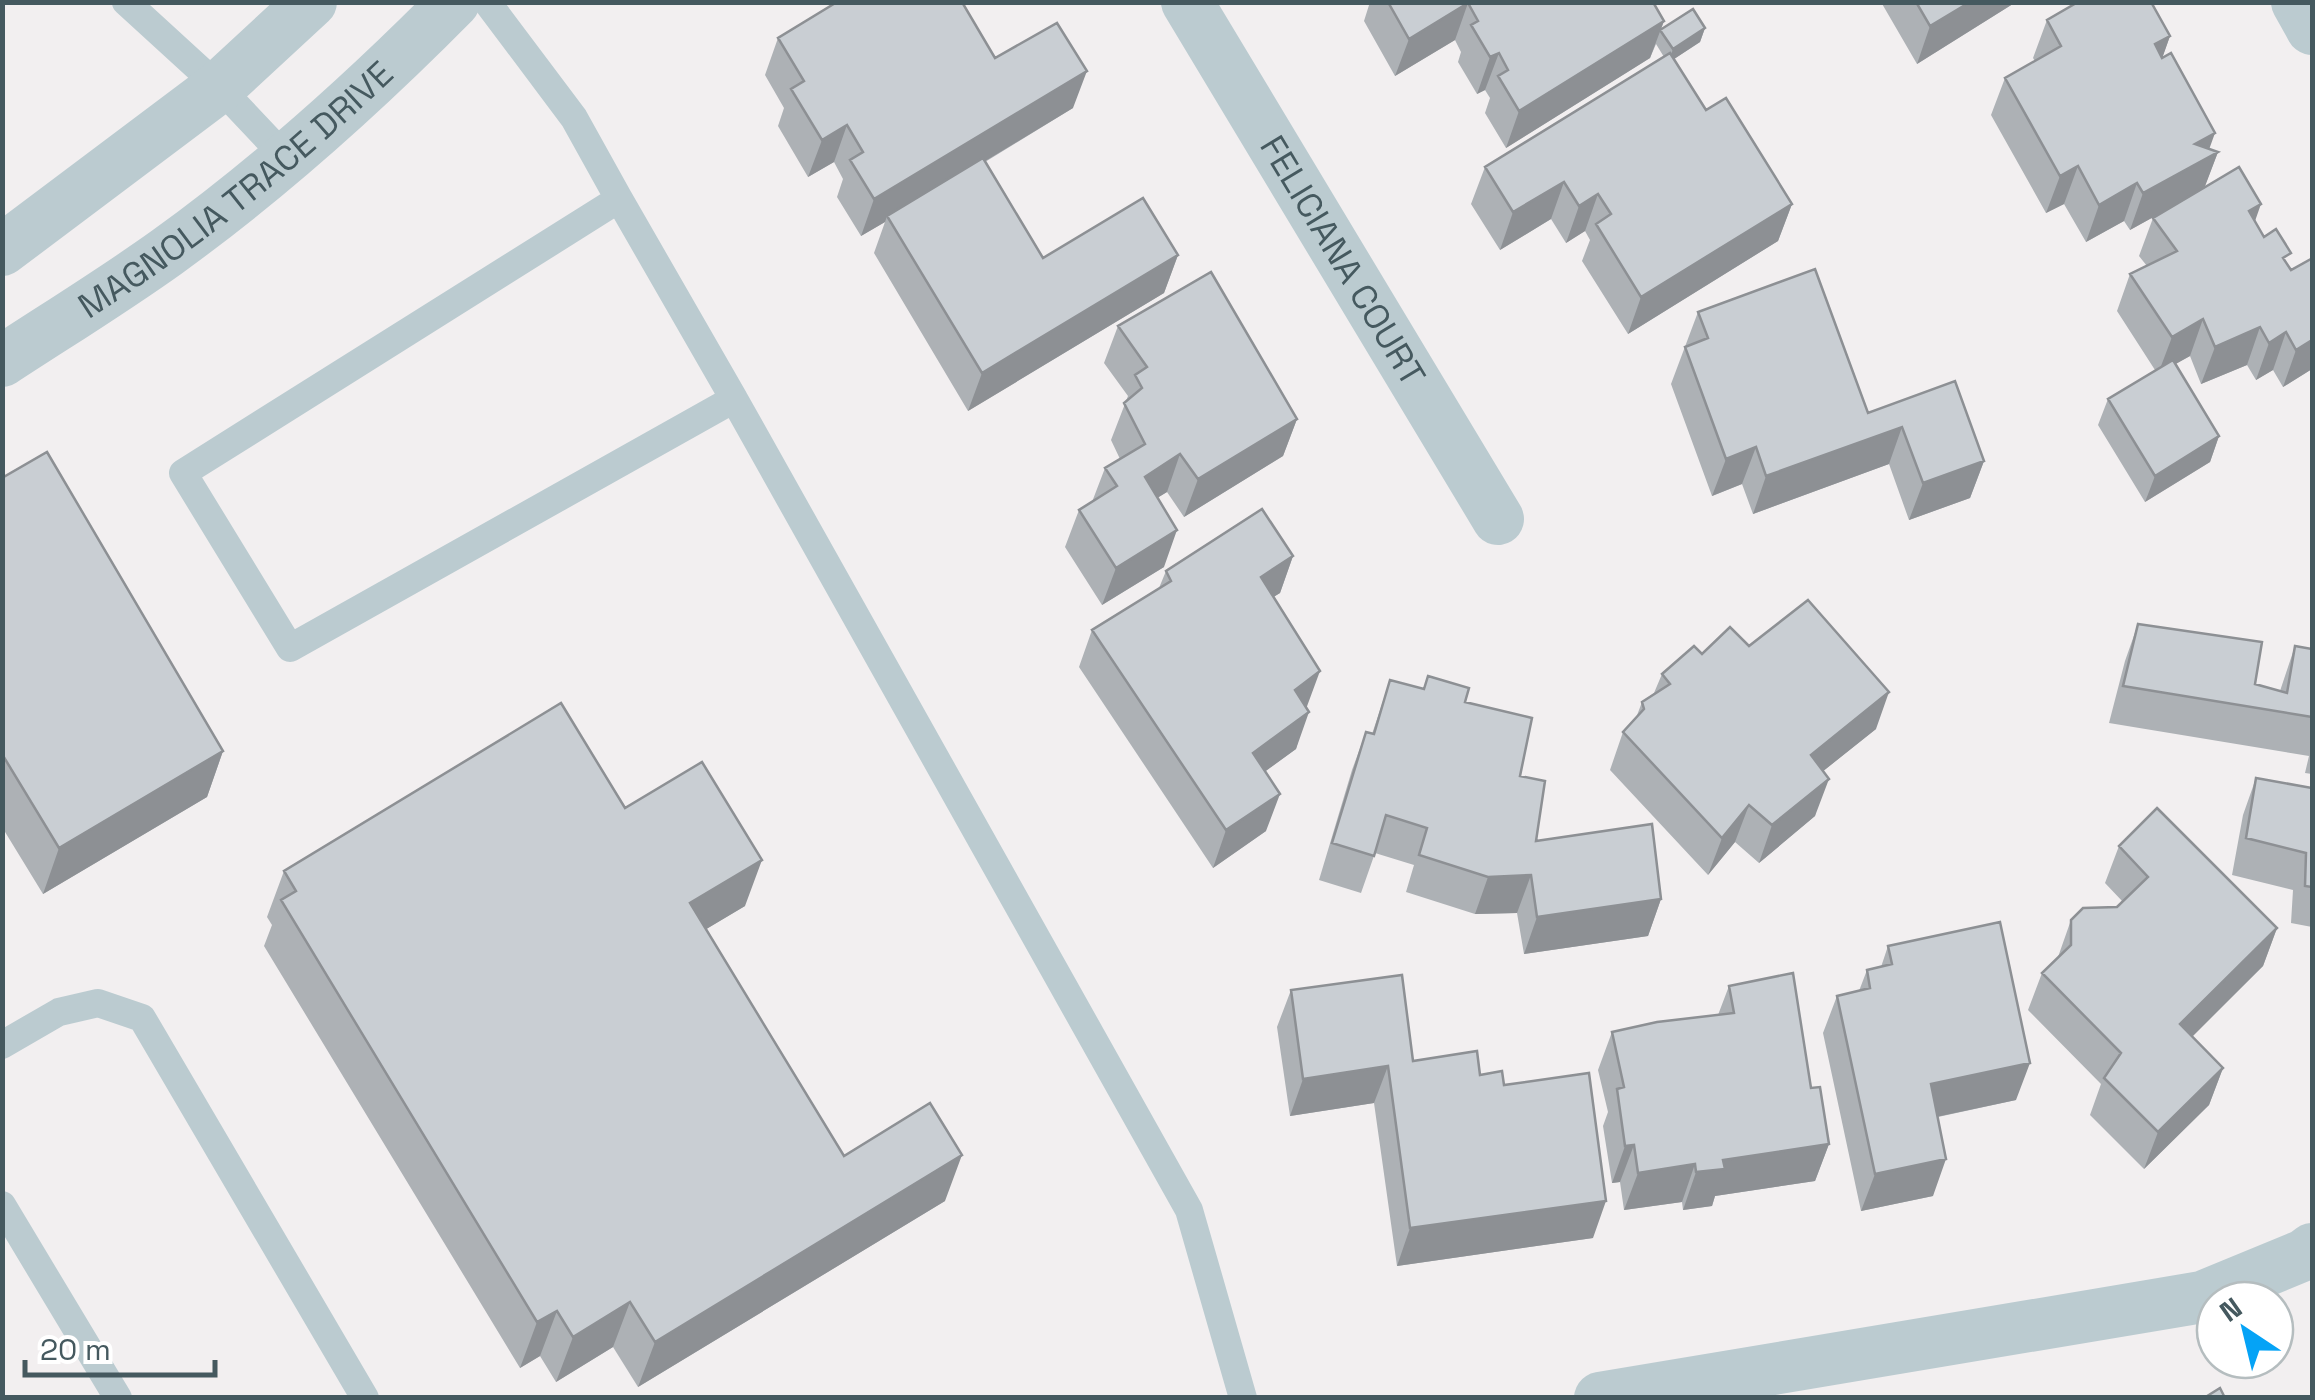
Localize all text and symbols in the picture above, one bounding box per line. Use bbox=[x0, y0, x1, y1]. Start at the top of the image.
street label: MAGNOLIA TRACE DRIVE bbox=[70, 52, 402, 328]
street label: FELICIANA COURT bbox=[1250, 127, 1435, 394]
north arrow bbox=[2195, 1280, 2295, 1380]
text: N bbox=[2213, 1289, 2249, 1330]
scale bar bbox=[25, 1315, 215, 1377]
text: 20 m bbox=[40, 1330, 111, 1369]

